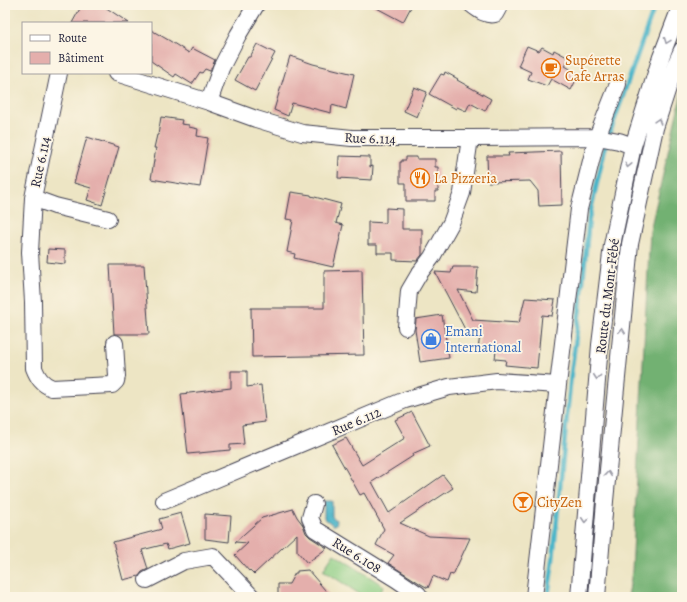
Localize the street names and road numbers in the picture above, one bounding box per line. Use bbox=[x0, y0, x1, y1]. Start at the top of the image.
street label: Rue 6.114 bbox=[344, 128, 396, 149]
street label: Rue 6.114 bbox=[26, 135, 55, 189]
street label: Route du Mont-Fébé bbox=[591, 237, 624, 355]
street label: Rue 6.112 bbox=[329, 402, 384, 440]
street label: Rue 6.108 bbox=[329, 533, 385, 578]

